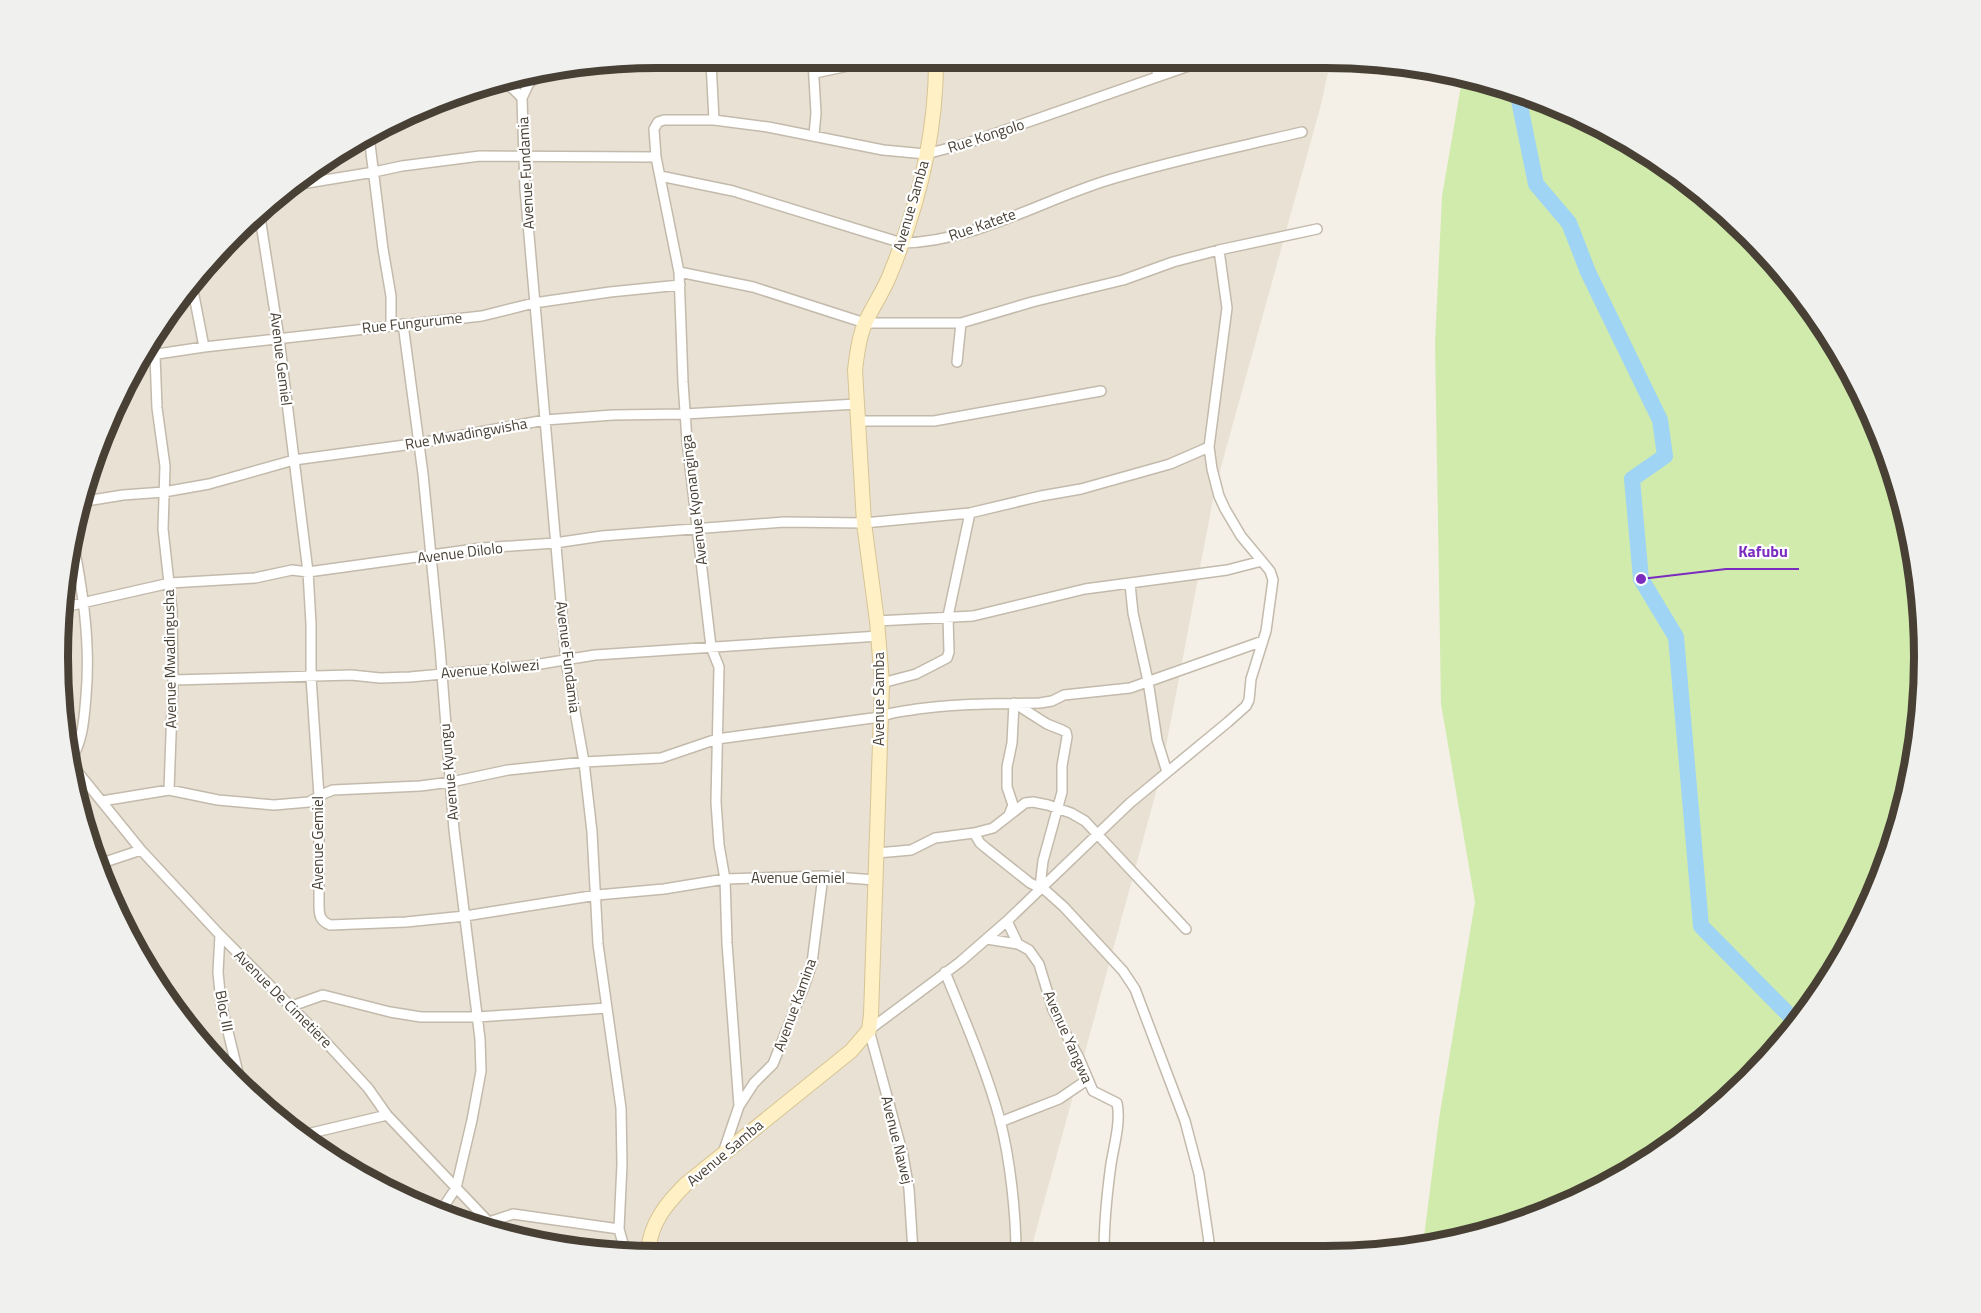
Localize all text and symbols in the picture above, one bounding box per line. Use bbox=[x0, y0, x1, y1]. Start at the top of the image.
street label: Rue Kongolo bbox=[945, 112, 1027, 159]
street label: Avenue Fundamia bbox=[511, 116, 540, 230]
street label: Avenue Samba bbox=[887, 157, 935, 254]
street label: Rue Katete bbox=[945, 202, 1019, 247]
street label: Rue Fungurume bbox=[361, 306, 463, 339]
street label: Avenue Gemiel bbox=[264, 311, 299, 407]
street label: Rue Mwadingwisha bbox=[403, 411, 529, 456]
street label: Avenue Kyonanginga bbox=[674, 433, 713, 567]
callout: Kafubu bbox=[1726, 535, 1799, 569]
street label: Avenue Dilolo bbox=[416, 536, 504, 569]
text: Kafubu bbox=[1738, 539, 1788, 563]
street label: Avenue Mwadingusha bbox=[157, 589, 182, 729]
street label: Avenue Fundamia bbox=[550, 600, 587, 715]
street label: Avenue Samba bbox=[867, 652, 890, 746]
street label: Avenue Kolwezi bbox=[440, 653, 540, 684]
street label: Avenue Kyungu bbox=[433, 723, 464, 822]
street label: Avenue Gemiel bbox=[306, 796, 329, 890]
street label: Avenue Gemiel bbox=[751, 866, 845, 889]
street label: Avenue De Cimetiere bbox=[229, 944, 338, 1053]
street label: Avenue Kamina bbox=[767, 955, 822, 1055]
street label: Avenue Yangwa bbox=[1038, 987, 1099, 1087]
street label: Bloc III bbox=[209, 988, 240, 1033]
street label: Avenue Nawej bbox=[875, 1093, 920, 1186]
street label: Avenue Samba bbox=[681, 1113, 768, 1192]

